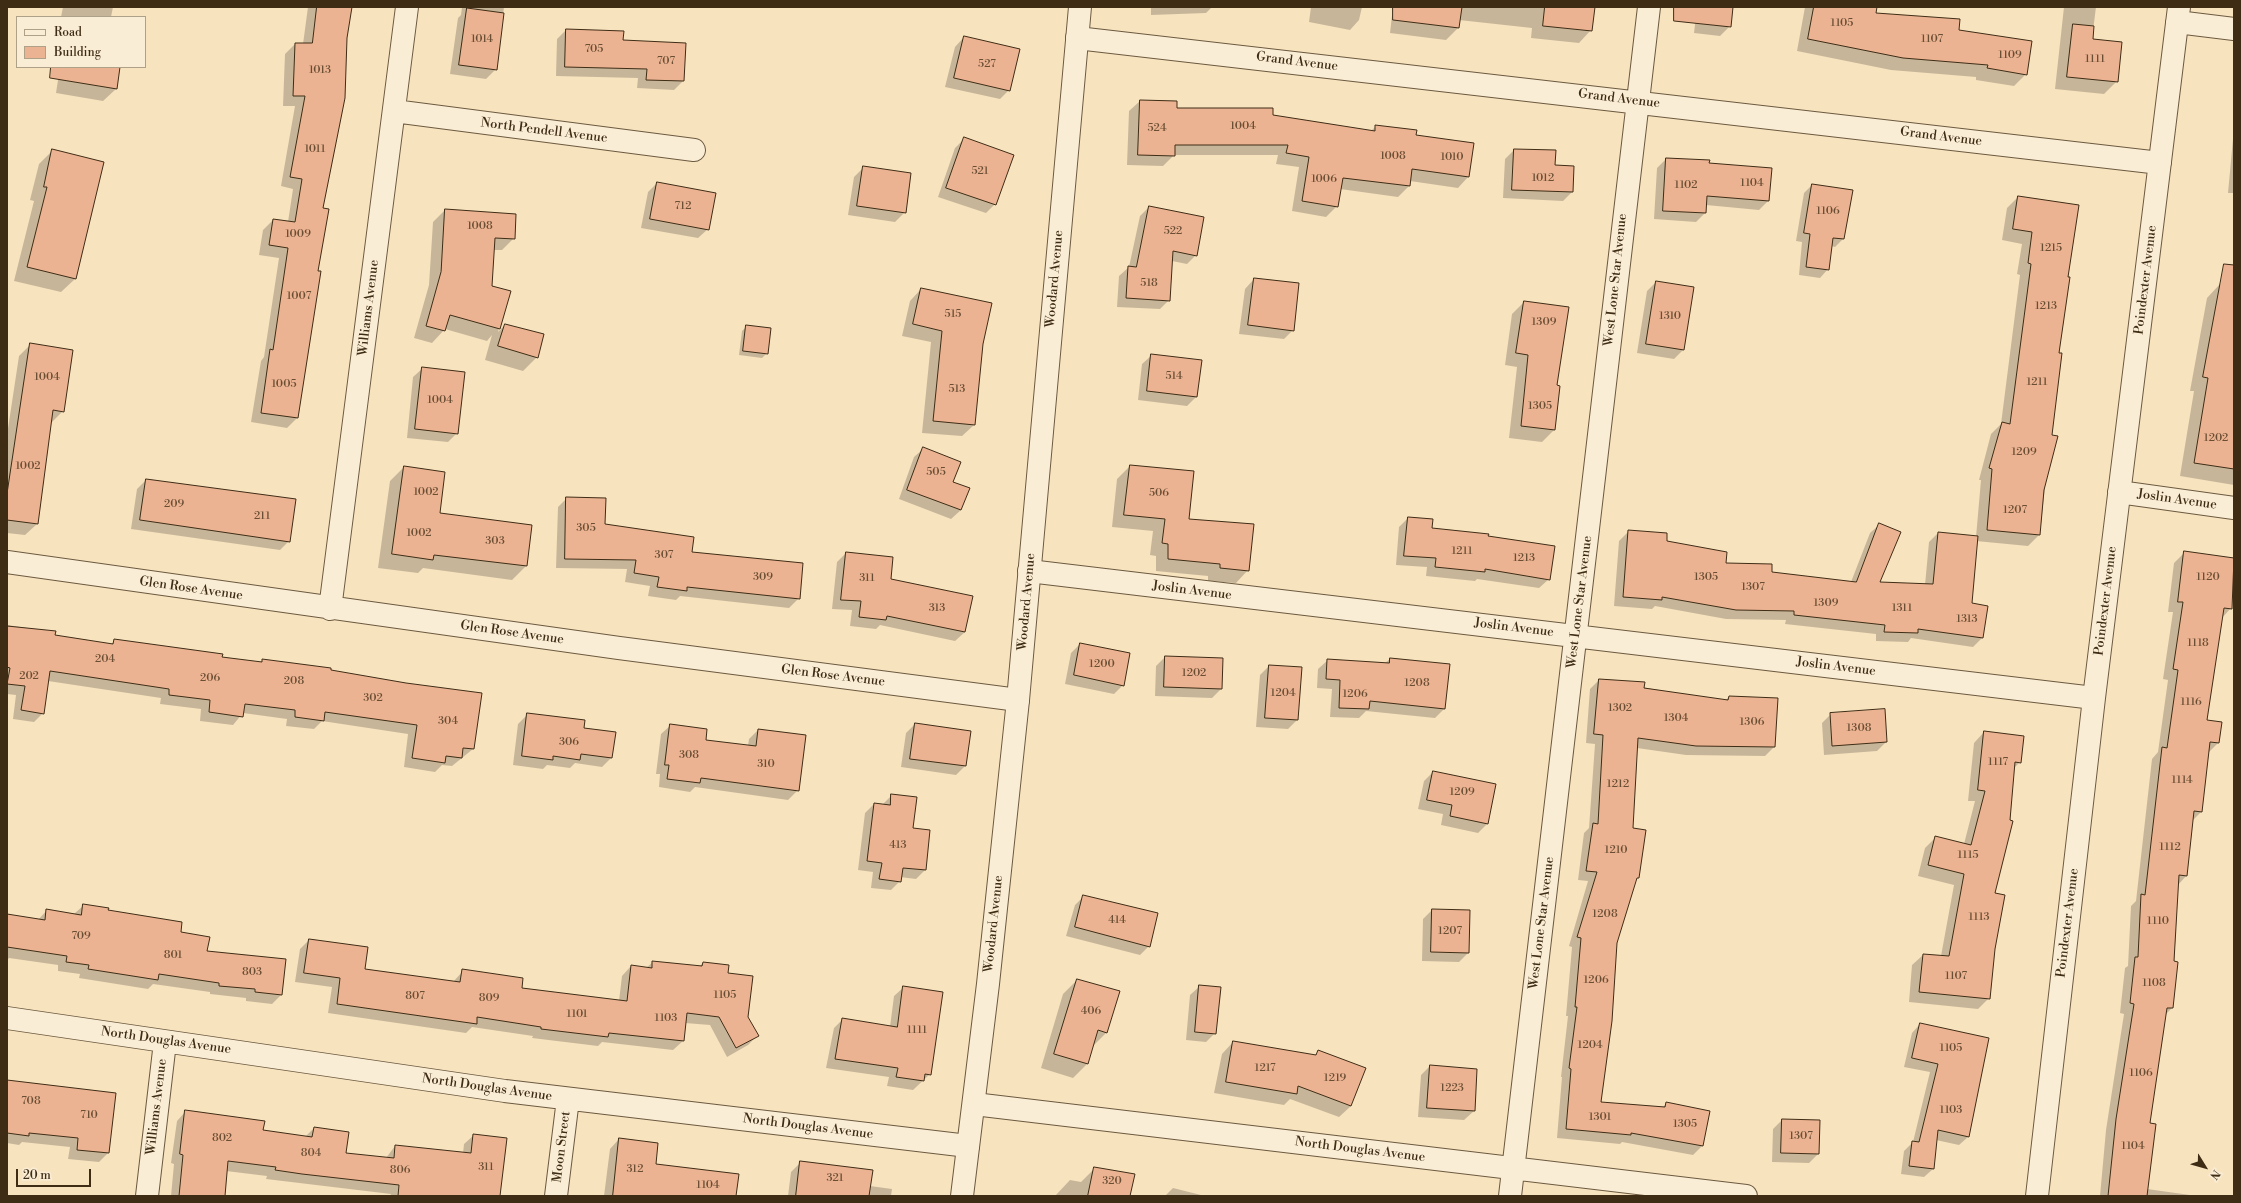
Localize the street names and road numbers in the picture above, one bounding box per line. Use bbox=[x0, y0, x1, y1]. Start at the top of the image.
street label: Grand Avenue bbox=[1255, 49, 1339, 75]
street label: Grand Avenue bbox=[1577, 86, 1661, 112]
street label: North Pendell Avenue bbox=[480, 115, 608, 147]
street label: Grand Avenue bbox=[1899, 124, 1983, 150]
street label: West Lone Star Avenue bbox=[1601, 213, 1631, 347]
street label: Poindexter Avenue bbox=[2132, 224, 2160, 336]
street label: Woodard Avenue bbox=[1043, 230, 1067, 328]
street label: Williams Avenue bbox=[355, 259, 383, 357]
street label: Joslin Avenue bbox=[2136, 487, 2218, 513]
street label: West Lone Star Avenue bbox=[1564, 535, 1596, 669]
street label: Poindexter Avenue bbox=[2092, 545, 2120, 657]
street label: Woodard Avenue bbox=[1015, 553, 1039, 651]
street label: Glen Rose Avenue bbox=[138, 574, 244, 604]
street label: Joslin Avenue bbox=[1151, 578, 1233, 604]
street label: Joslin Avenue bbox=[1473, 615, 1555, 641]
street label: Glen Rose Avenue bbox=[459, 618, 565, 648]
street label: Joslin Avenue bbox=[1795, 654, 1877, 680]
street label: Glen Rose Avenue bbox=[780, 662, 886, 690]
street label: West Lone Star Avenue bbox=[1526, 856, 1558, 990]
street label: Poindexter Avenue bbox=[2054, 867, 2082, 979]
street label: Woodard Avenue bbox=[981, 875, 1007, 973]
street label: North Douglas Avenue bbox=[100, 1024, 232, 1058]
street label: Williams Avenue bbox=[143, 1058, 171, 1156]
street label: North Douglas Avenue bbox=[421, 1071, 553, 1105]
street label: Moon Street bbox=[550, 1110, 574, 1184]
street label: North Douglas Avenue bbox=[742, 1111, 874, 1143]
street label: North Douglas Avenue bbox=[1294, 1134, 1426, 1166]

